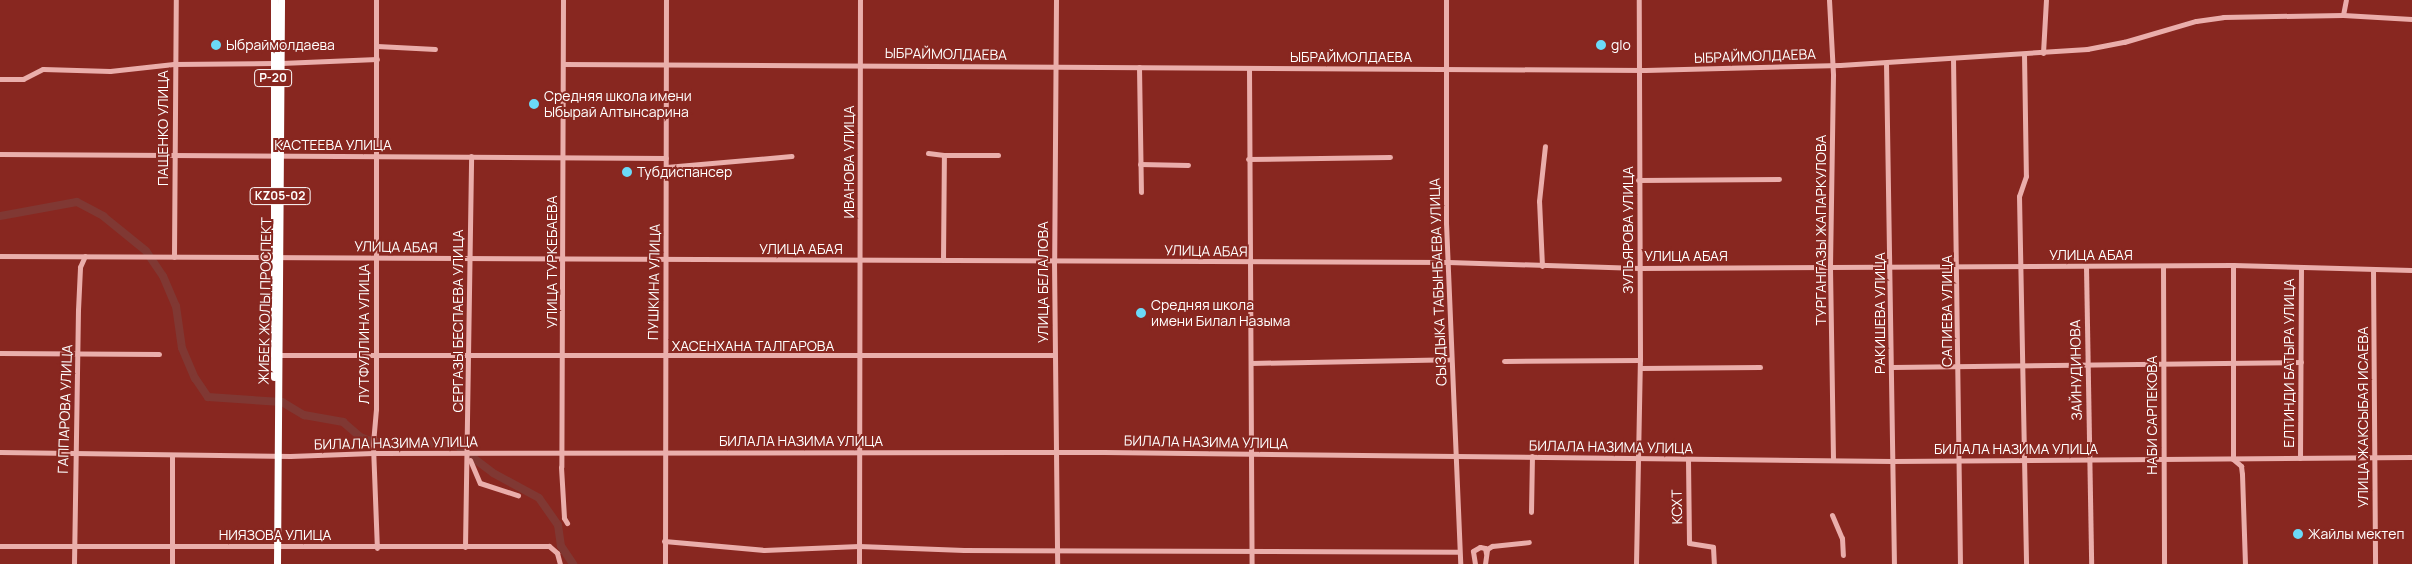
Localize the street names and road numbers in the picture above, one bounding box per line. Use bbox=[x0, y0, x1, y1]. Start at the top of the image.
street label: ЫБРАЙМОЛДАЕВА bbox=[885, 45, 1007, 63]
street label: ЫБРАЙМОЛДАЕВА bbox=[1694, 45, 1816, 67]
street label: ЫБРАЙМОЛДАЕВА bbox=[1290, 49, 1412, 65]
road number: Р-20 bbox=[253, 68, 293, 88]
street label: ПАЩЕНКО УЛИЦА bbox=[155, 70, 171, 186]
street label: ИВАНОВА УЛИЦА bbox=[841, 105, 857, 219]
street label: ТУРГАНГАЗЫ ЖАПАРКУЛОВА bbox=[1813, 135, 1829, 325]
street label: КАСТЕЕВА УЛИЦА bbox=[274, 137, 392, 153]
street label: ЗУЛЬЯРОВА УЛИЦА bbox=[1620, 166, 1636, 294]
street label: СЫЗДЫКА ТАБЫНБАЕВА УЛИЦА bbox=[1426, 178, 1450, 386]
road number: KZ05-02 bbox=[249, 187, 311, 206]
street label: УЛИЦА ТУРКЕБАЕВА bbox=[544, 195, 560, 329]
street label: ЖИБЕК ЖОЛЫ ПРОСПЕКТ bbox=[255, 217, 275, 385]
street label: УЛИЦА БЕЛАЛОВА bbox=[1035, 221, 1051, 343]
street label: ПУШКИНА УЛИЦА bbox=[645, 224, 663, 340]
street label: СЕРГАЗЫ БЕСПАЕВА УЛИЦА bbox=[450, 229, 466, 413]
street label: УЛИЦА АБАЯ bbox=[354, 238, 438, 256]
street label: УЛИЦА АБАЯ bbox=[759, 241, 843, 257]
street label: УЛИЦА АБАЯ bbox=[1164, 242, 1248, 260]
street label: УЛИЦА АБАЯ bbox=[2049, 247, 2133, 263]
street label: УЛИЦА АБАЯ bbox=[1644, 248, 1728, 264]
street label: РАКИШЕВА УЛИЦА bbox=[1872, 252, 1888, 374]
street label: САПИЕВА УЛИЦА bbox=[1939, 255, 1955, 367]
street label: ЛУТФУЛЛИНА УЛИЦА bbox=[356, 264, 372, 404]
street label: ЕЛТИНДИ БАТЫРА УЛИЦА bbox=[2281, 278, 2297, 448]
street label: ЗАЙНУДИНОВА bbox=[2067, 319, 2085, 421]
street label: УЛИЦА ЖАКСЫБАЯ ИСАЕВА bbox=[2355, 326, 2371, 508]
street label: ХАСЕНХАНА ТАЛГАРОВА bbox=[672, 338, 834, 354]
street label: ГАППАРОВА УЛИЦА bbox=[54, 344, 76, 474]
street label: НАБИ САРПЕКОВА bbox=[2144, 355, 2160, 475]
street label: БИЛАЛА НАЗИМА УЛИЦА bbox=[1124, 432, 1288, 452]
street label: БИЛАЛА НАЗИМА УЛИЦА bbox=[314, 433, 478, 453]
street label: БИЛАЛА НАЗИМА УЛИЦА bbox=[719, 433, 883, 449]
street label: БИЛАЛА НАЗИМА УЛИЦА bbox=[1529, 437, 1693, 457]
street label: БИЛАЛА НАЗИМА УЛИЦА bbox=[1934, 441, 2098, 457]
street label: КСХТ bbox=[1668, 489, 1686, 525]
street label: НИЯЗОВА УЛИЦА bbox=[219, 527, 331, 543]

